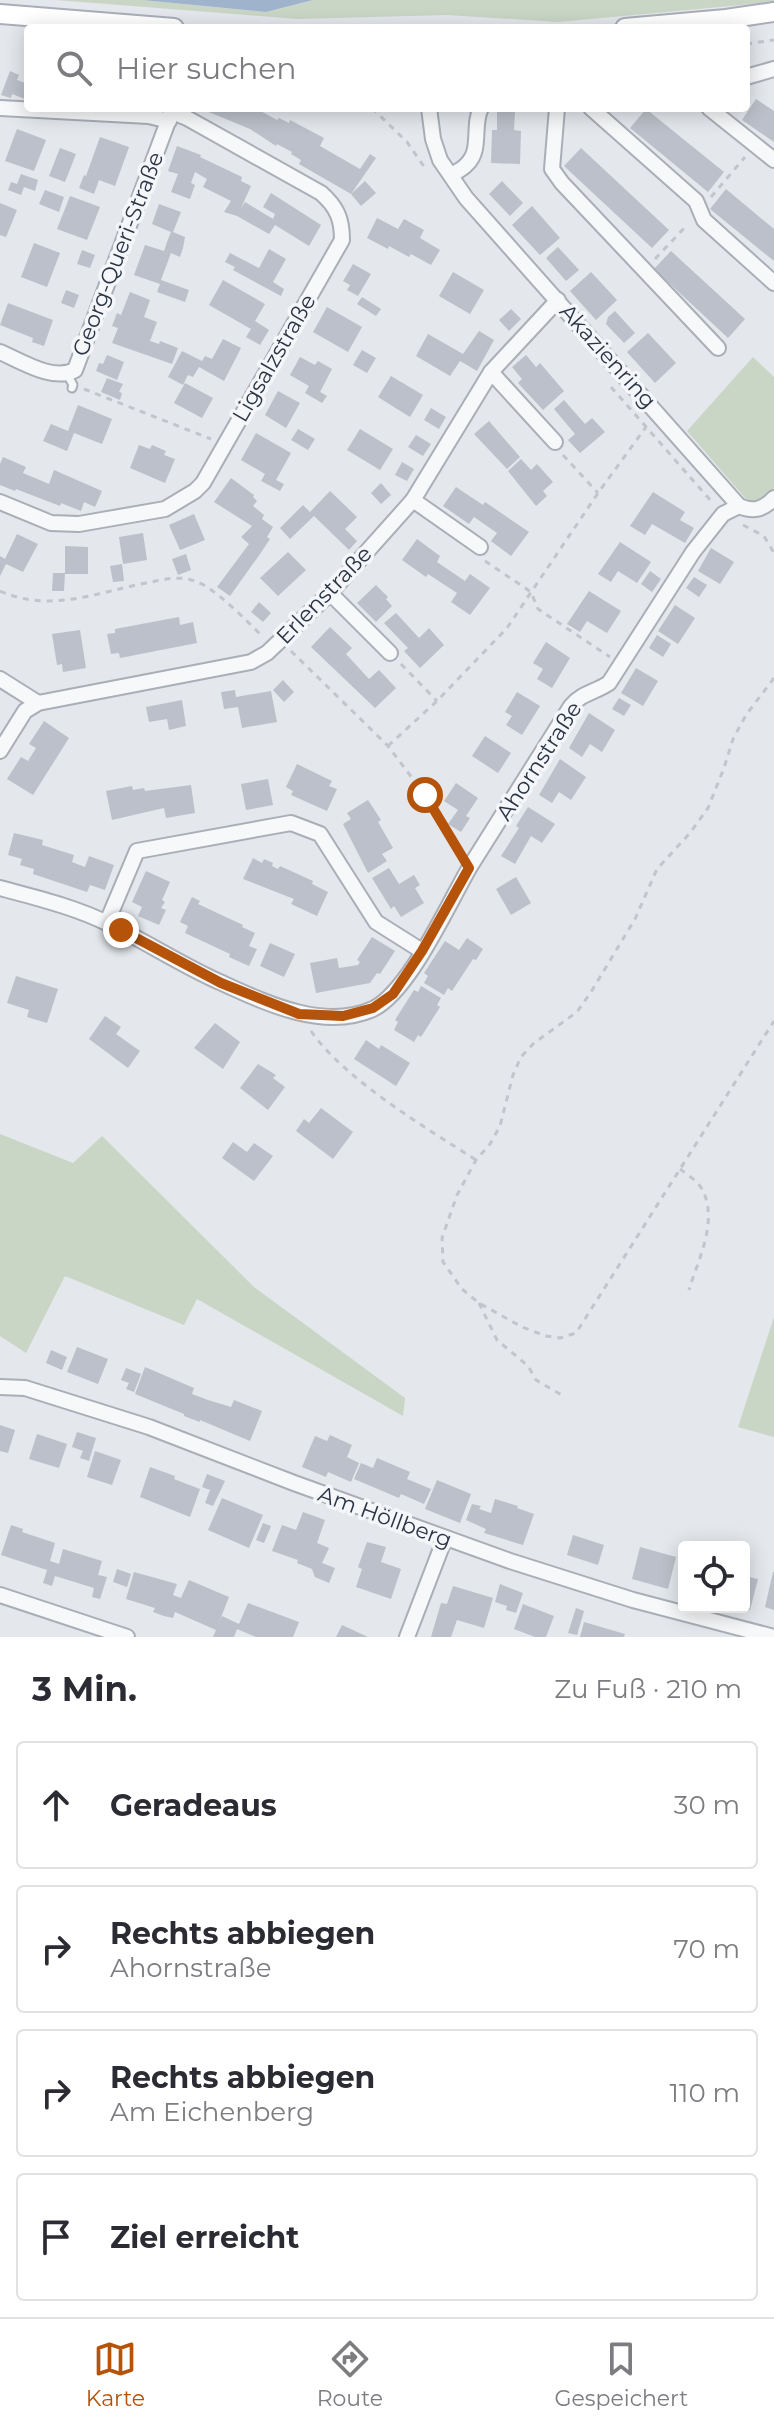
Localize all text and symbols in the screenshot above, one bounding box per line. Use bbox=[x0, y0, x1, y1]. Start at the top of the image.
search box bbox=[24, 24, 750, 112]
icon: search bbox=[52, 46, 96, 90]
text: Hier suchen bbox=[116, 50, 297, 87]
street label: Georg-Queri-Straße bbox=[67, 148, 169, 360]
street label: Ligsalzstraße bbox=[226, 289, 322, 427]
street label: Akazienring bbox=[554, 298, 662, 414]
street label: Erlenstraße bbox=[271, 540, 377, 650]
street label: Ahornstraße bbox=[490, 696, 588, 826]
route start bbox=[407, 777, 443, 813]
route end bbox=[103, 912, 139, 948]
street label: Am Höllberg bbox=[315, 1480, 455, 1554]
map controls bbox=[678, 1541, 750, 1613]
button: locate bbox=[678, 1541, 750, 1613]
text: 3 Min. bbox=[32, 1668, 137, 1710]
text: Zu Fuß · 210 m bbox=[554, 1673, 742, 1705]
icon: ahead bbox=[34, 1783, 78, 1827]
text: Geradeaus bbox=[110, 1787, 277, 1824]
text: 30 m bbox=[674, 1789, 740, 1821]
text: Rechts abbiegen bbox=[110, 1915, 375, 1952]
icon: right bbox=[34, 1927, 78, 1971]
text: 70 m bbox=[674, 1933, 740, 1965]
text: Ahornstraße bbox=[110, 1952, 271, 1984]
text: Rechts abbiegen bbox=[110, 2059, 375, 2096]
icon: right bbox=[34, 2071, 78, 2115]
text: 110 m bbox=[670, 2077, 740, 2109]
text: Am Eichenberg bbox=[110, 2096, 314, 2128]
icon: arrive bbox=[34, 2215, 78, 2259]
text: Ziel erreicht bbox=[110, 2219, 299, 2256]
tab: Karte bbox=[86, 2337, 145, 2412]
tab: Route bbox=[317, 2337, 383, 2412]
tab: Gespeichert bbox=[555, 2337, 688, 2412]

